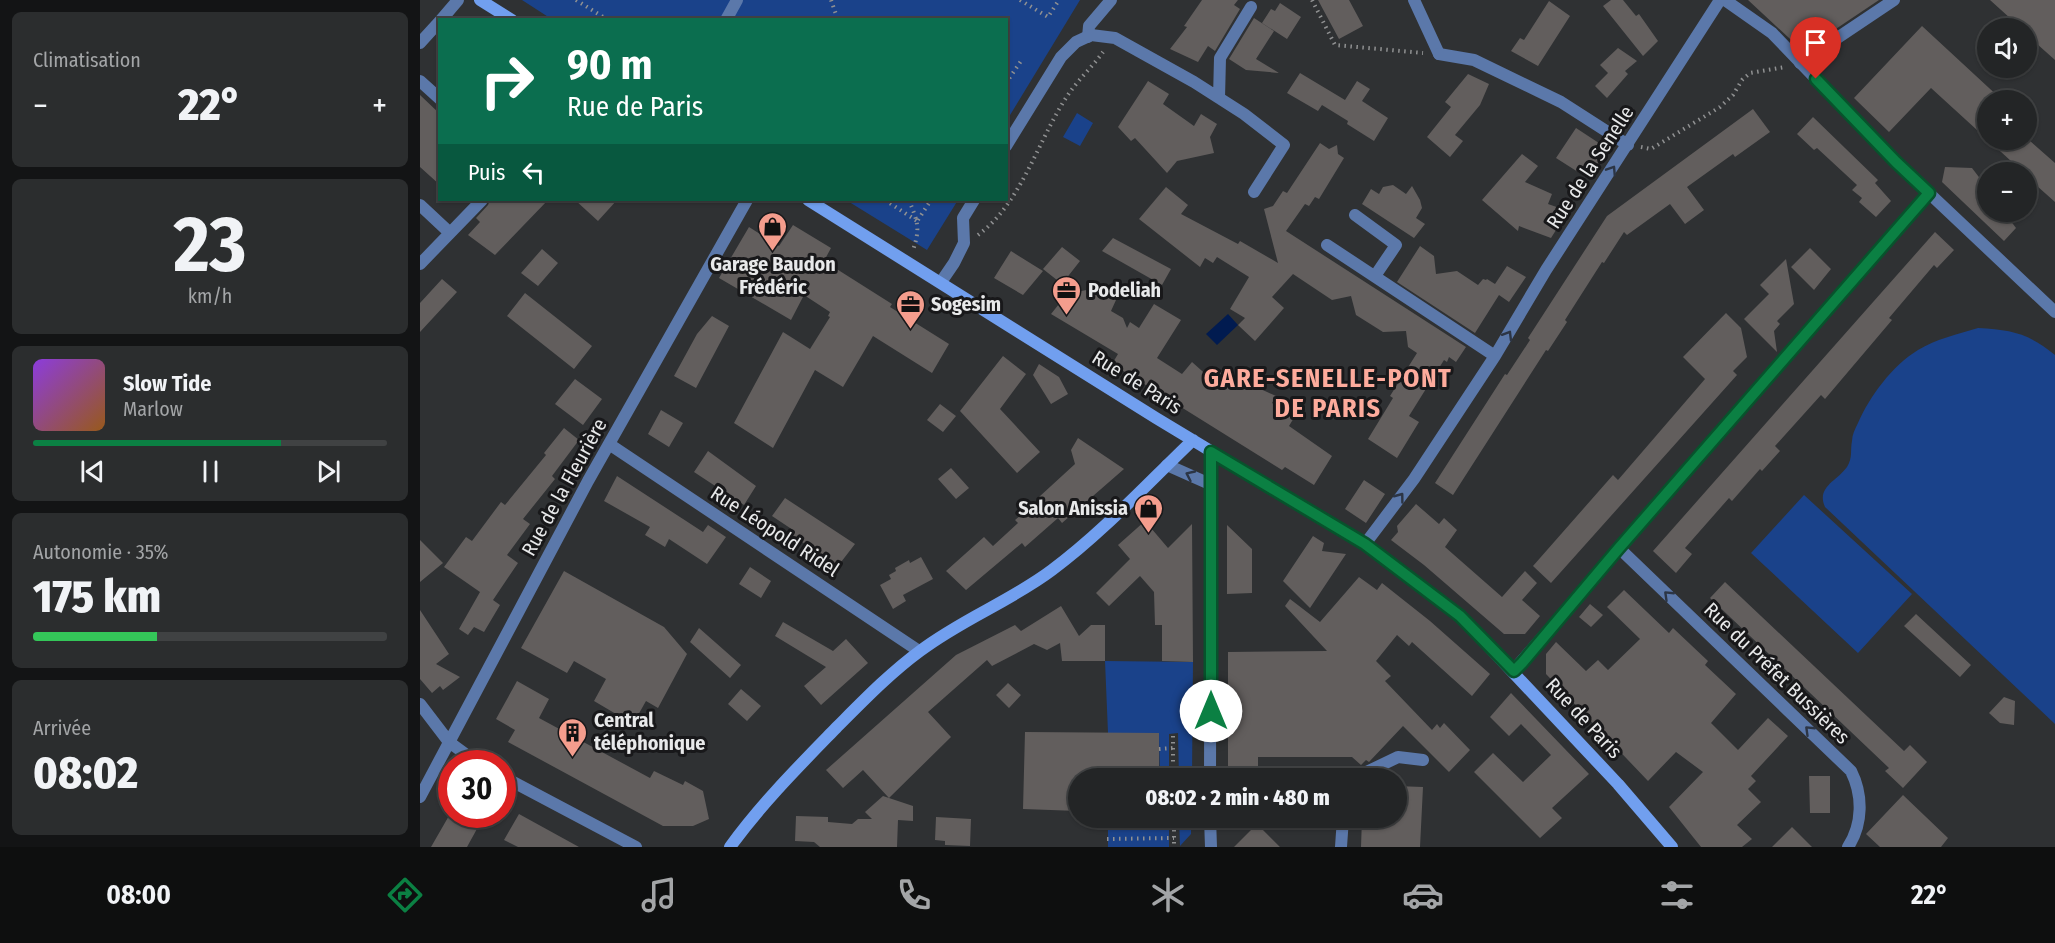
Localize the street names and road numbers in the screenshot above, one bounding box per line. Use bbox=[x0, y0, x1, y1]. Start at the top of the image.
street label: Rue de la Senelle bbox=[1541, 101, 1639, 233]
street label: Rue de Paris bbox=[1088, 345, 1186, 419]
street label: Rue de la Fleurière bbox=[516, 414, 612, 560]
street label: Rue Léopold Ridel bbox=[706, 481, 844, 581]
street label: Rue du Préfet Bussières bbox=[1699, 597, 1855, 749]
street label: Rue de Paris bbox=[1541, 673, 1627, 763]

